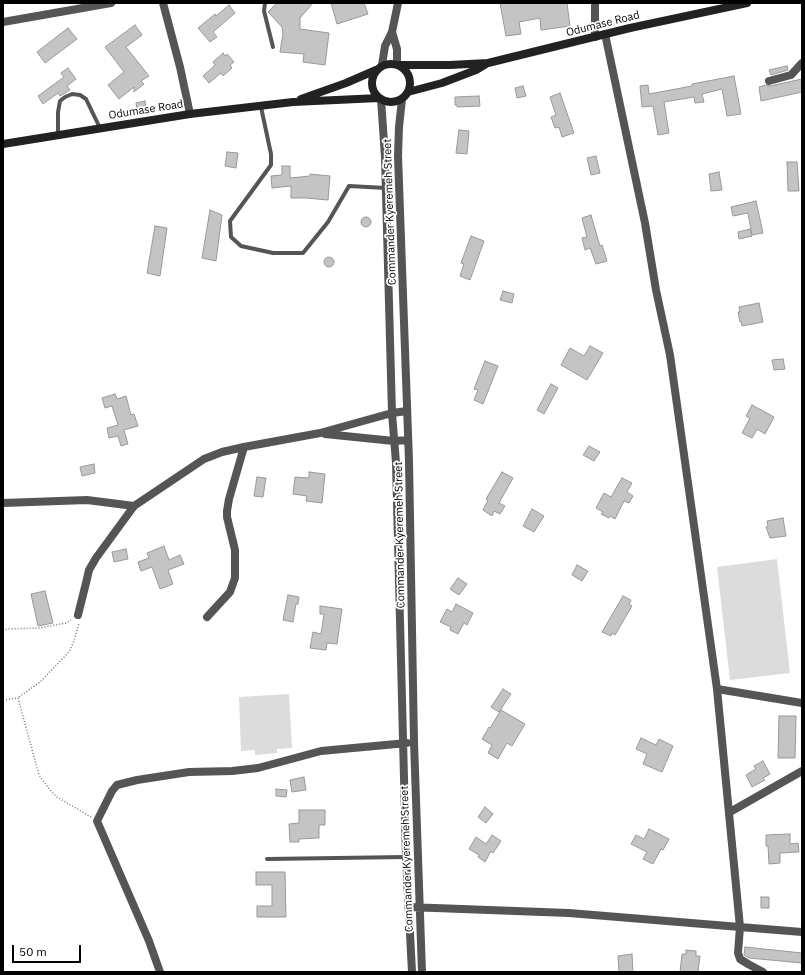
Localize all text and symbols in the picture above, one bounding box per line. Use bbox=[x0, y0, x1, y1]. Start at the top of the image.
street label: Odumase Road bbox=[565, 9, 641, 39]
street label: Odumase Road bbox=[108, 98, 184, 122]
street label: Commander Kyeremeh Street bbox=[381, 139, 399, 285]
street label: Commander Kyeremeh Street bbox=[392, 462, 408, 608]
street label: Commander Kyeremeh Street bbox=[398, 786, 416, 932]
scale bar bbox=[14, 937, 83, 963]
text: 50 m bbox=[19, 944, 47, 959]

